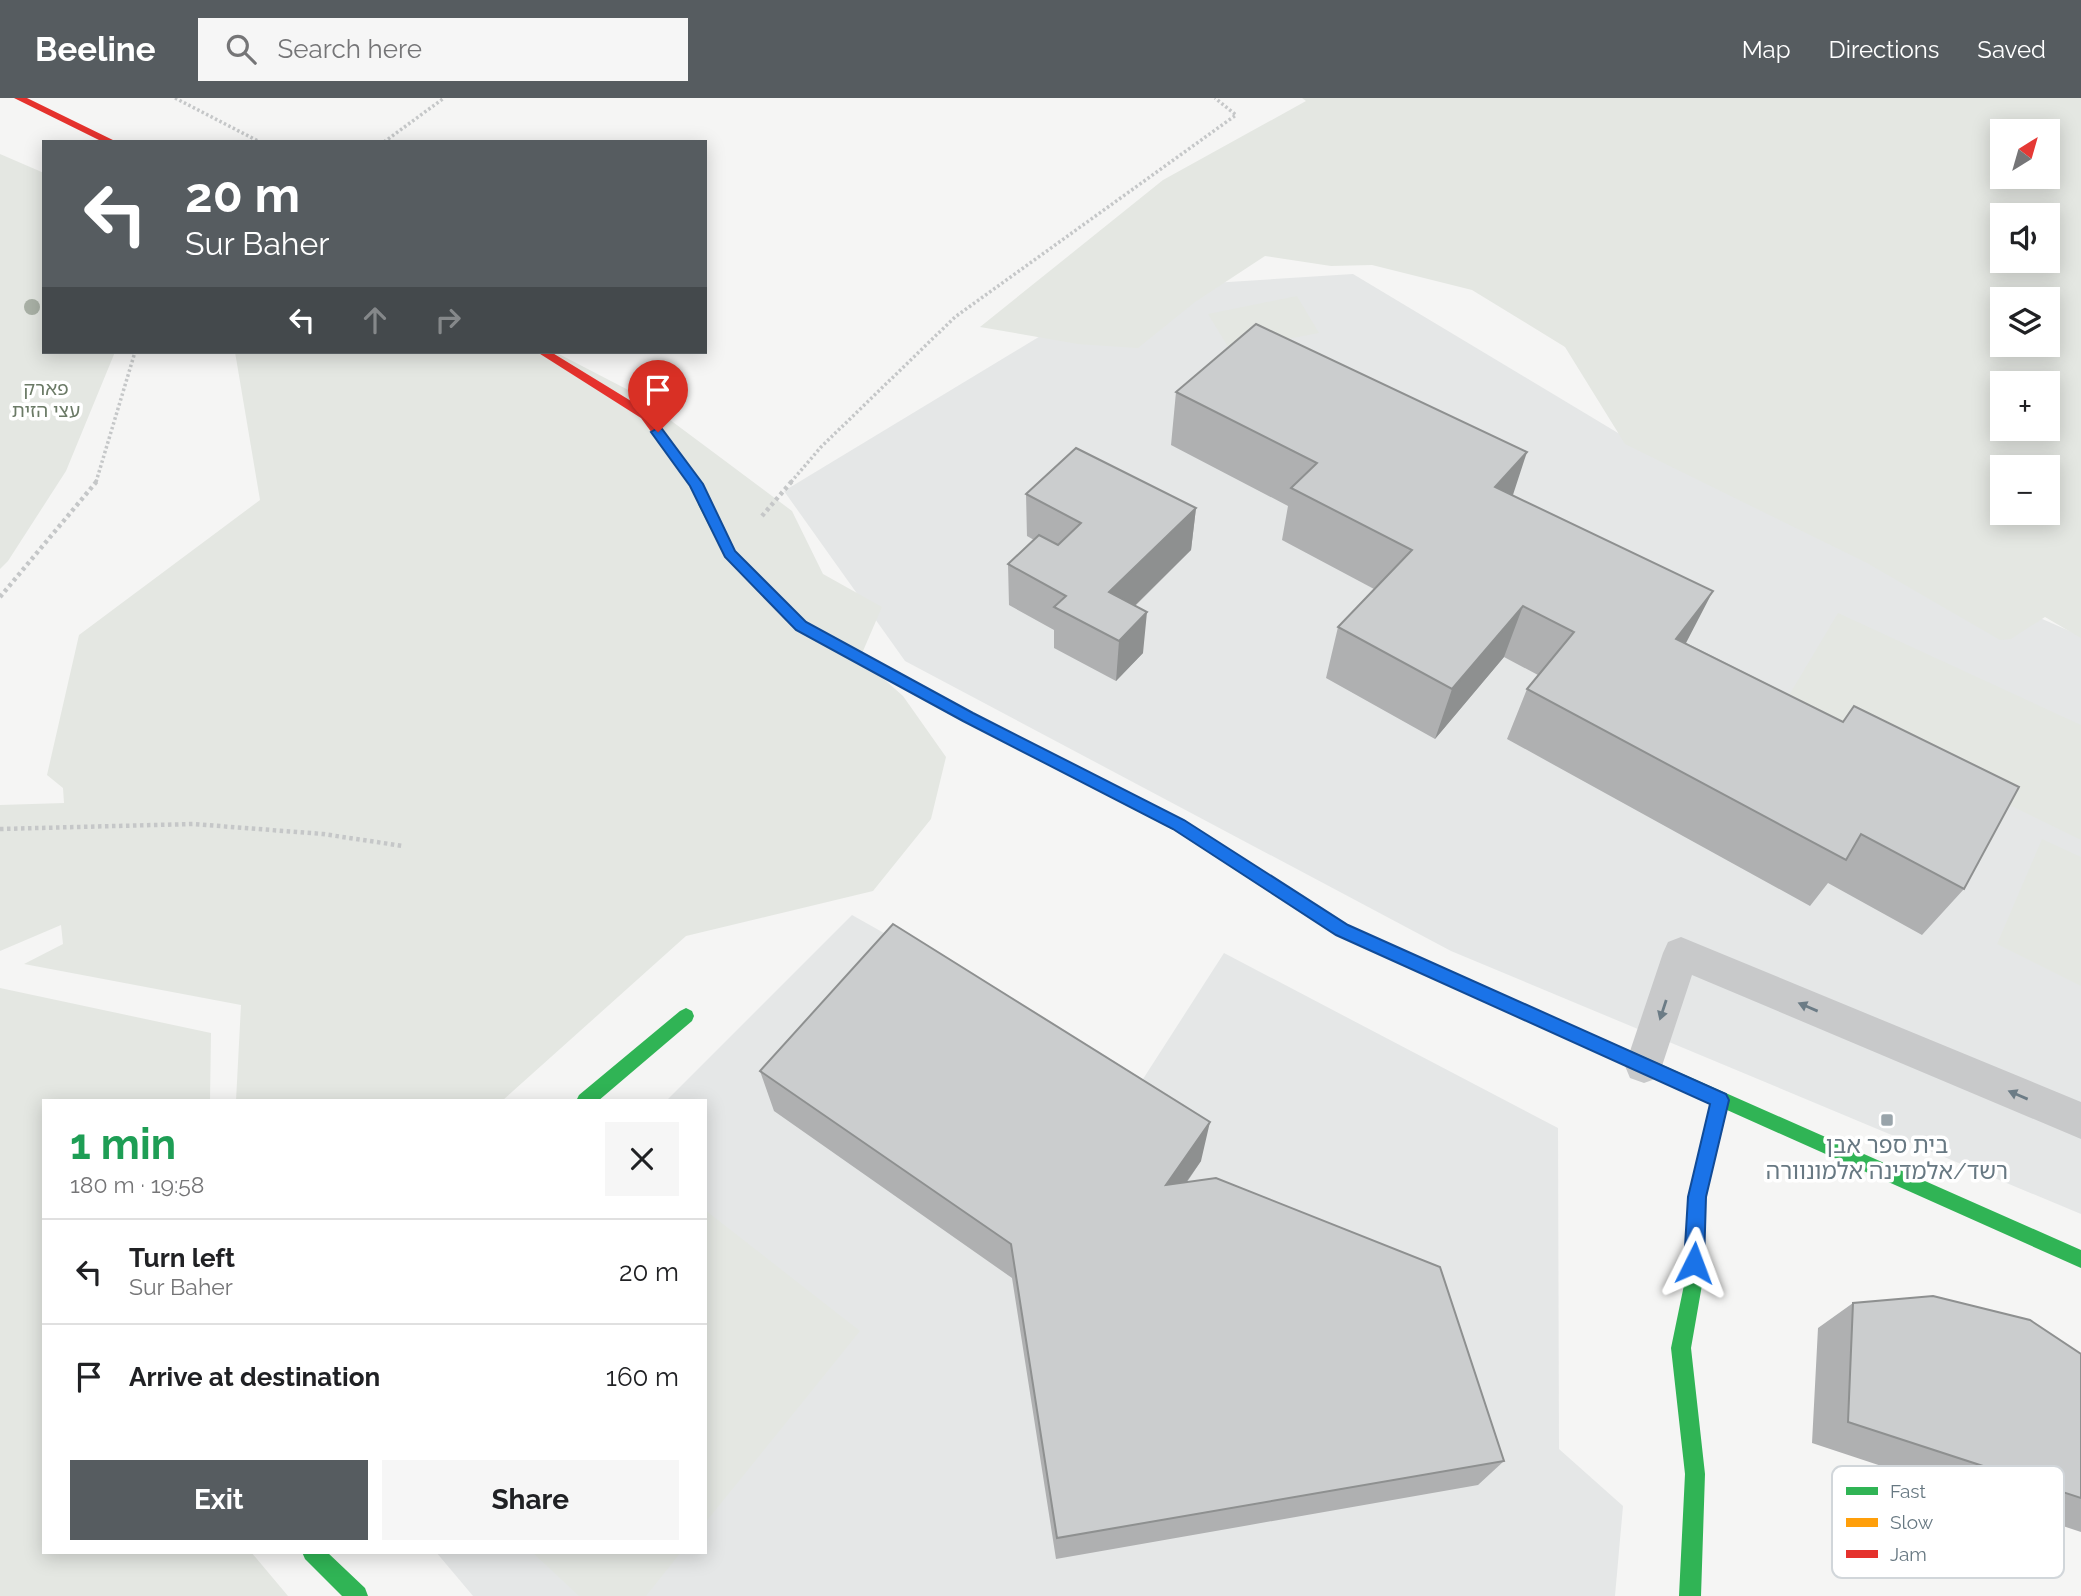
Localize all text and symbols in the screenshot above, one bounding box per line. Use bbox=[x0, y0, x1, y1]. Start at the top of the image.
search box bbox=[198, 18, 688, 81]
text: Beeline bbox=[35, 30, 156, 69]
icon: search bbox=[222, 30, 260, 68]
text: Search here bbox=[278, 34, 422, 64]
text: Map bbox=[1742, 35, 1791, 64]
text: Directions bbox=[1829, 35, 1939, 64]
text: Saved bbox=[1977, 35, 2046, 64]
north arrow bbox=[1990, 119, 2060, 189]
map controls bbox=[1990, 119, 2060, 525]
text: 20 m bbox=[185, 166, 300, 223]
icon: left bbox=[70, 168, 161, 259]
button: sound bbox=[1990, 203, 2060, 273]
text: Sur Baher bbox=[185, 225, 330, 262]
button: layers bbox=[1990, 287, 2060, 357]
icon: left bbox=[283, 301, 321, 339]
icon: ahead bbox=[356, 301, 394, 339]
icon: right bbox=[429, 301, 467, 339]
pin bbox=[628, 360, 688, 432]
icon: arrive bbox=[639, 371, 677, 409]
button: + bbox=[1990, 371, 2060, 441]
park label: פארק עצי הזית bbox=[12, 377, 80, 421]
button: − bbox=[1990, 455, 2060, 525]
one-way arrow bbox=[1657, 999, 1668, 1020]
one-way arrow bbox=[1798, 1001, 1819, 1012]
one-way arrow bbox=[2007, 1089, 2028, 1100]
marker: בית ספר אבן רשד/אלמדינה אלמונוורה bbox=[1879, 1112, 1895, 1128]
text: 1 min bbox=[70, 1120, 176, 1169]
button: close bbox=[605, 1122, 679, 1196]
place label: בית ספר אבן רשד/אלמדינה אלמונוורה bbox=[1766, 1131, 2008, 1184]
text: 180 m · 19:58 bbox=[70, 1171, 204, 1198]
position arrow bbox=[1657, 1226, 1731, 1300]
text: Turn left bbox=[129, 1243, 235, 1273]
icon: left bbox=[70, 1253, 108, 1291]
text: 20 m bbox=[619, 1257, 679, 1287]
text: Sur Baher bbox=[129, 1273, 233, 1300]
icon: arrive bbox=[70, 1358, 108, 1396]
text: Arrive at destination bbox=[129, 1362, 380, 1392]
text: 160 m bbox=[606, 1362, 679, 1392]
button: Exit bbox=[70, 1460, 368, 1540]
button: Share bbox=[382, 1460, 679, 1540]
legend bbox=[1832, 1466, 2064, 1578]
text: Fast bbox=[1890, 1480, 1926, 1502]
text: Slow bbox=[1890, 1511, 1934, 1533]
text: Jam bbox=[1890, 1543, 1927, 1565]

